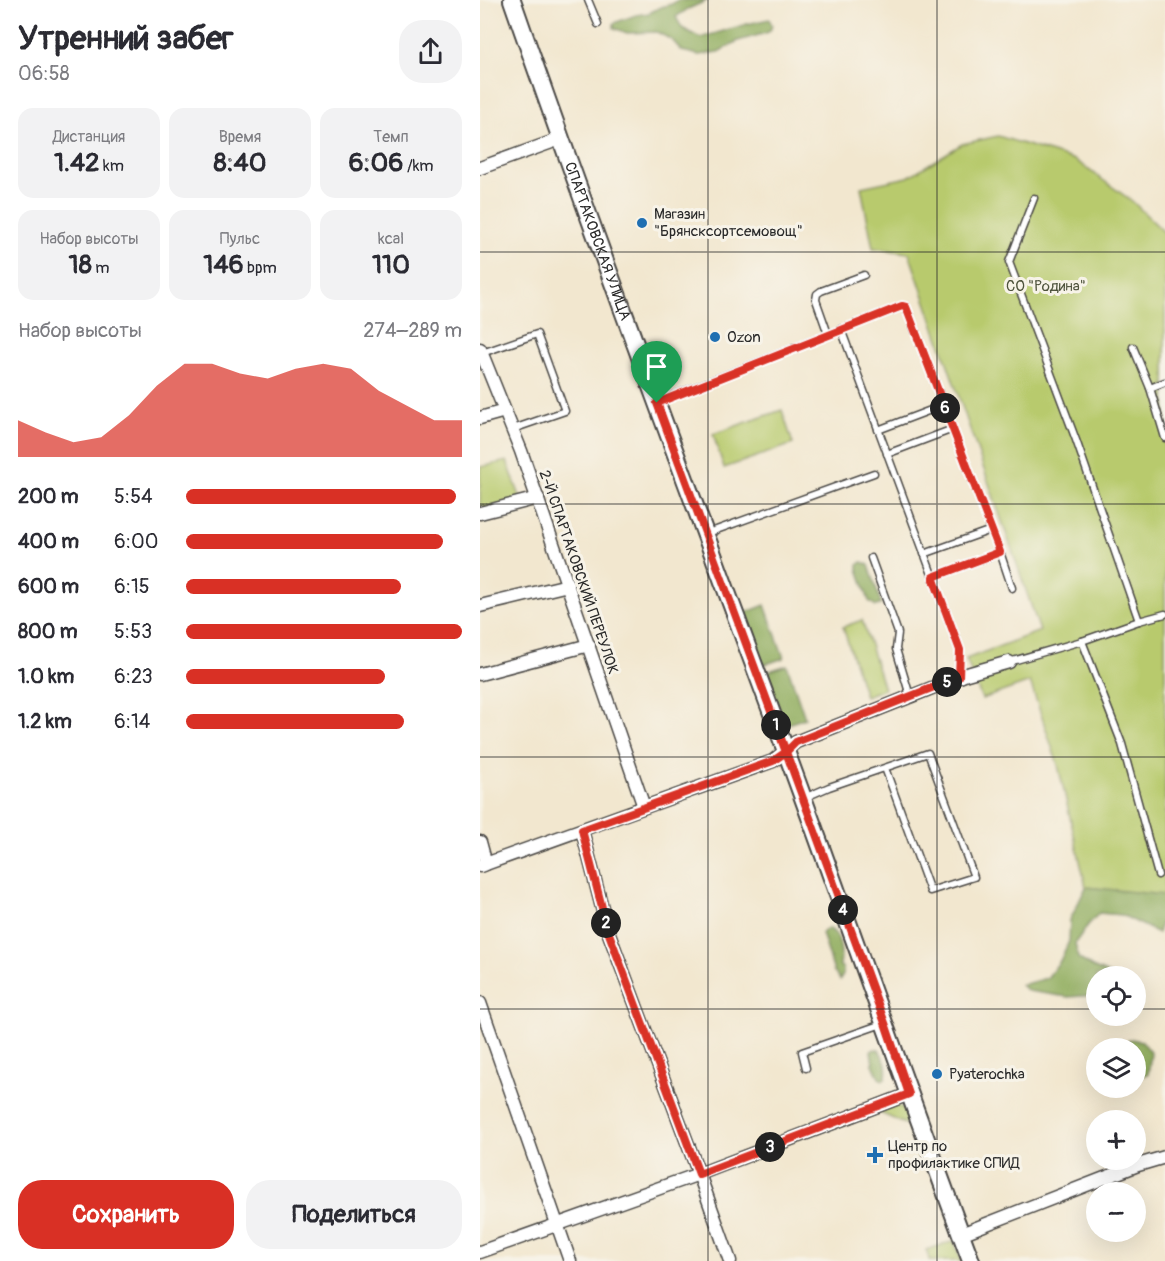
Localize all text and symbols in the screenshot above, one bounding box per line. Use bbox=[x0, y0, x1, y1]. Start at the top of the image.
text: Утренний забег bbox=[18, 18, 234, 59]
button: share bbox=[399, 20, 462, 83]
text: 06:58 bbox=[18, 61, 70, 86]
text: Дистанция bbox=[53, 127, 125, 147]
text: Время bbox=[219, 127, 261, 147]
text: Темп bbox=[373, 127, 409, 147]
text: 1.42 bbox=[54, 147, 100, 179]
text: 8:40 bbox=[214, 147, 266, 179]
text: 6:06 bbox=[348, 147, 403, 179]
text: km bbox=[100, 156, 124, 176]
text: /km bbox=[403, 156, 434, 176]
street label: СПАРТАКОВСКАЯ УЛИЦА bbox=[560, 159, 635, 323]
place label: Магазин "Брянсксортсемовощ" bbox=[654, 205, 803, 241]
marker: Магазин "Брянсксортсемовощ" bbox=[635, 216, 649, 230]
text: Набор высоты bbox=[39, 229, 139, 249]
text: Пульс bbox=[220, 229, 260, 249]
text: kcal bbox=[378, 229, 404, 249]
text: 18 bbox=[69, 249, 92, 281]
text: 146 bbox=[203, 249, 244, 281]
text: 110 bbox=[372, 249, 410, 281]
text: m bbox=[92, 258, 109, 278]
text: bpm bbox=[244, 258, 277, 278]
park label: СО "Родина" bbox=[1006, 277, 1086, 296]
text: Набор высоты bbox=[18, 318, 142, 343]
text: 274–289 m bbox=[363, 318, 462, 343]
place label: Ozon bbox=[727, 328, 761, 347]
marker: Ozon bbox=[708, 330, 722, 344]
pin bbox=[631, 341, 682, 403]
icon: arrive bbox=[640, 350, 673, 383]
pin: 6 bbox=[930, 393, 960, 423]
text: 6 bbox=[940, 398, 950, 418]
street label: 2-Й СПАРТАКОВСКИЙ ПЕРЕУЛОК bbox=[535, 468, 622, 677]
text: 200 m bbox=[18, 484, 79, 509]
text: 5:54 bbox=[114, 484, 153, 509]
text: 400 m bbox=[18, 529, 79, 554]
text: 6:00 bbox=[114, 529, 158, 554]
text: 600 m bbox=[18, 574, 79, 599]
text: 6:15 bbox=[114, 574, 150, 599]
text: 800 m bbox=[18, 619, 78, 644]
text: 5:53 bbox=[114, 619, 152, 644]
text: 1.0 km bbox=[18, 664, 74, 689]
text: 6:23 bbox=[114, 664, 153, 689]
pin: 5 bbox=[932, 667, 962, 697]
text: 5 bbox=[943, 672, 951, 692]
text: 1.2 km bbox=[18, 709, 72, 734]
text: 6:14 bbox=[114, 709, 150, 734]
pin: 1 bbox=[761, 710, 791, 740]
text: 1 bbox=[773, 715, 779, 735]
pin: 4 bbox=[828, 895, 858, 925]
text: 4 bbox=[838, 900, 848, 920]
pin: 2 bbox=[591, 908, 621, 938]
text: 2 bbox=[602, 913, 610, 933]
map controls bbox=[1086, 966, 1146, 1242]
button: locate bbox=[1086, 966, 1146, 1026]
button: layers bbox=[1086, 1038, 1146, 1098]
place label: Pyaterochka bbox=[949, 1065, 1025, 1084]
marker: Pyaterochka bbox=[930, 1067, 944, 1081]
button: + bbox=[1086, 1110, 1146, 1170]
pin: 3 bbox=[755, 1132, 785, 1162]
text: 3 bbox=[766, 1137, 774, 1157]
place label: Центр по профилактике СПИД bbox=[888, 1137, 1020, 1173]
marker: Центр по профилактике СПИД bbox=[866, 1146, 884, 1164]
button: Сохранить bbox=[18, 1180, 234, 1249]
button: Поделиться bbox=[246, 1180, 462, 1249]
button: − bbox=[1086, 1182, 1146, 1242]

